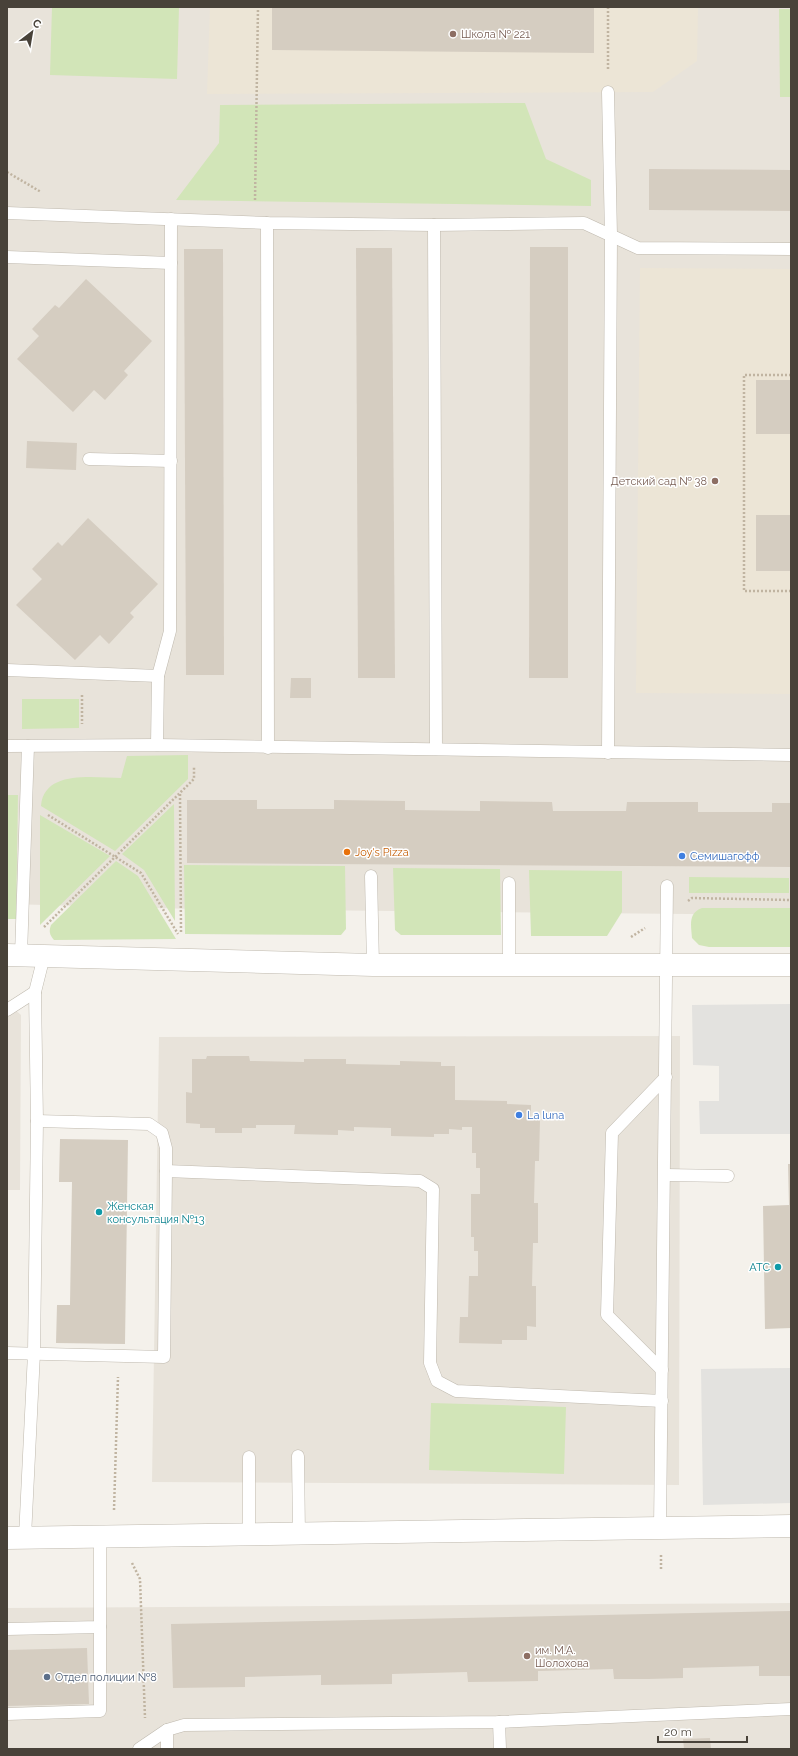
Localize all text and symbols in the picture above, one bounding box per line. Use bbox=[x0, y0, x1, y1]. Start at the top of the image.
north arrow bbox=[12, 12, 52, 52]
text: С bbox=[30, 16, 44, 32]
place label: Школа № 221 bbox=[461, 28, 530, 41]
marker: Школа № 221 bbox=[448, 29, 458, 39]
place label: Детский сад № 38 bbox=[610, 475, 707, 488]
marker: Детский сад № 38 bbox=[710, 476, 720, 486]
place label: Joy's Pizza bbox=[355, 846, 409, 859]
marker: Joy's Pizza bbox=[342, 847, 352, 857]
place label: Семишагофф bbox=[690, 850, 760, 863]
marker: Семишагофф bbox=[677, 851, 687, 861]
place label: La luna bbox=[527, 1109, 564, 1122]
marker: La luna bbox=[514, 1110, 524, 1120]
place label: Женская консультация №13 bbox=[107, 1200, 205, 1226]
marker: Женская консультация №13 bbox=[94, 1207, 104, 1217]
place label: АТС bbox=[749, 1261, 770, 1274]
marker: АТС bbox=[773, 1262, 783, 1272]
place label: им. М.А. Шолохова bbox=[535, 1644, 589, 1670]
marker: им. М.А. Шолохова bbox=[522, 1651, 532, 1661]
place label: Отдел полиции №8 bbox=[55, 1671, 157, 1684]
marker: Отдел полиции №8 bbox=[42, 1672, 52, 1682]
scale bar bbox=[658, 1718, 747, 1744]
text: 20 m bbox=[664, 1725, 692, 1739]

